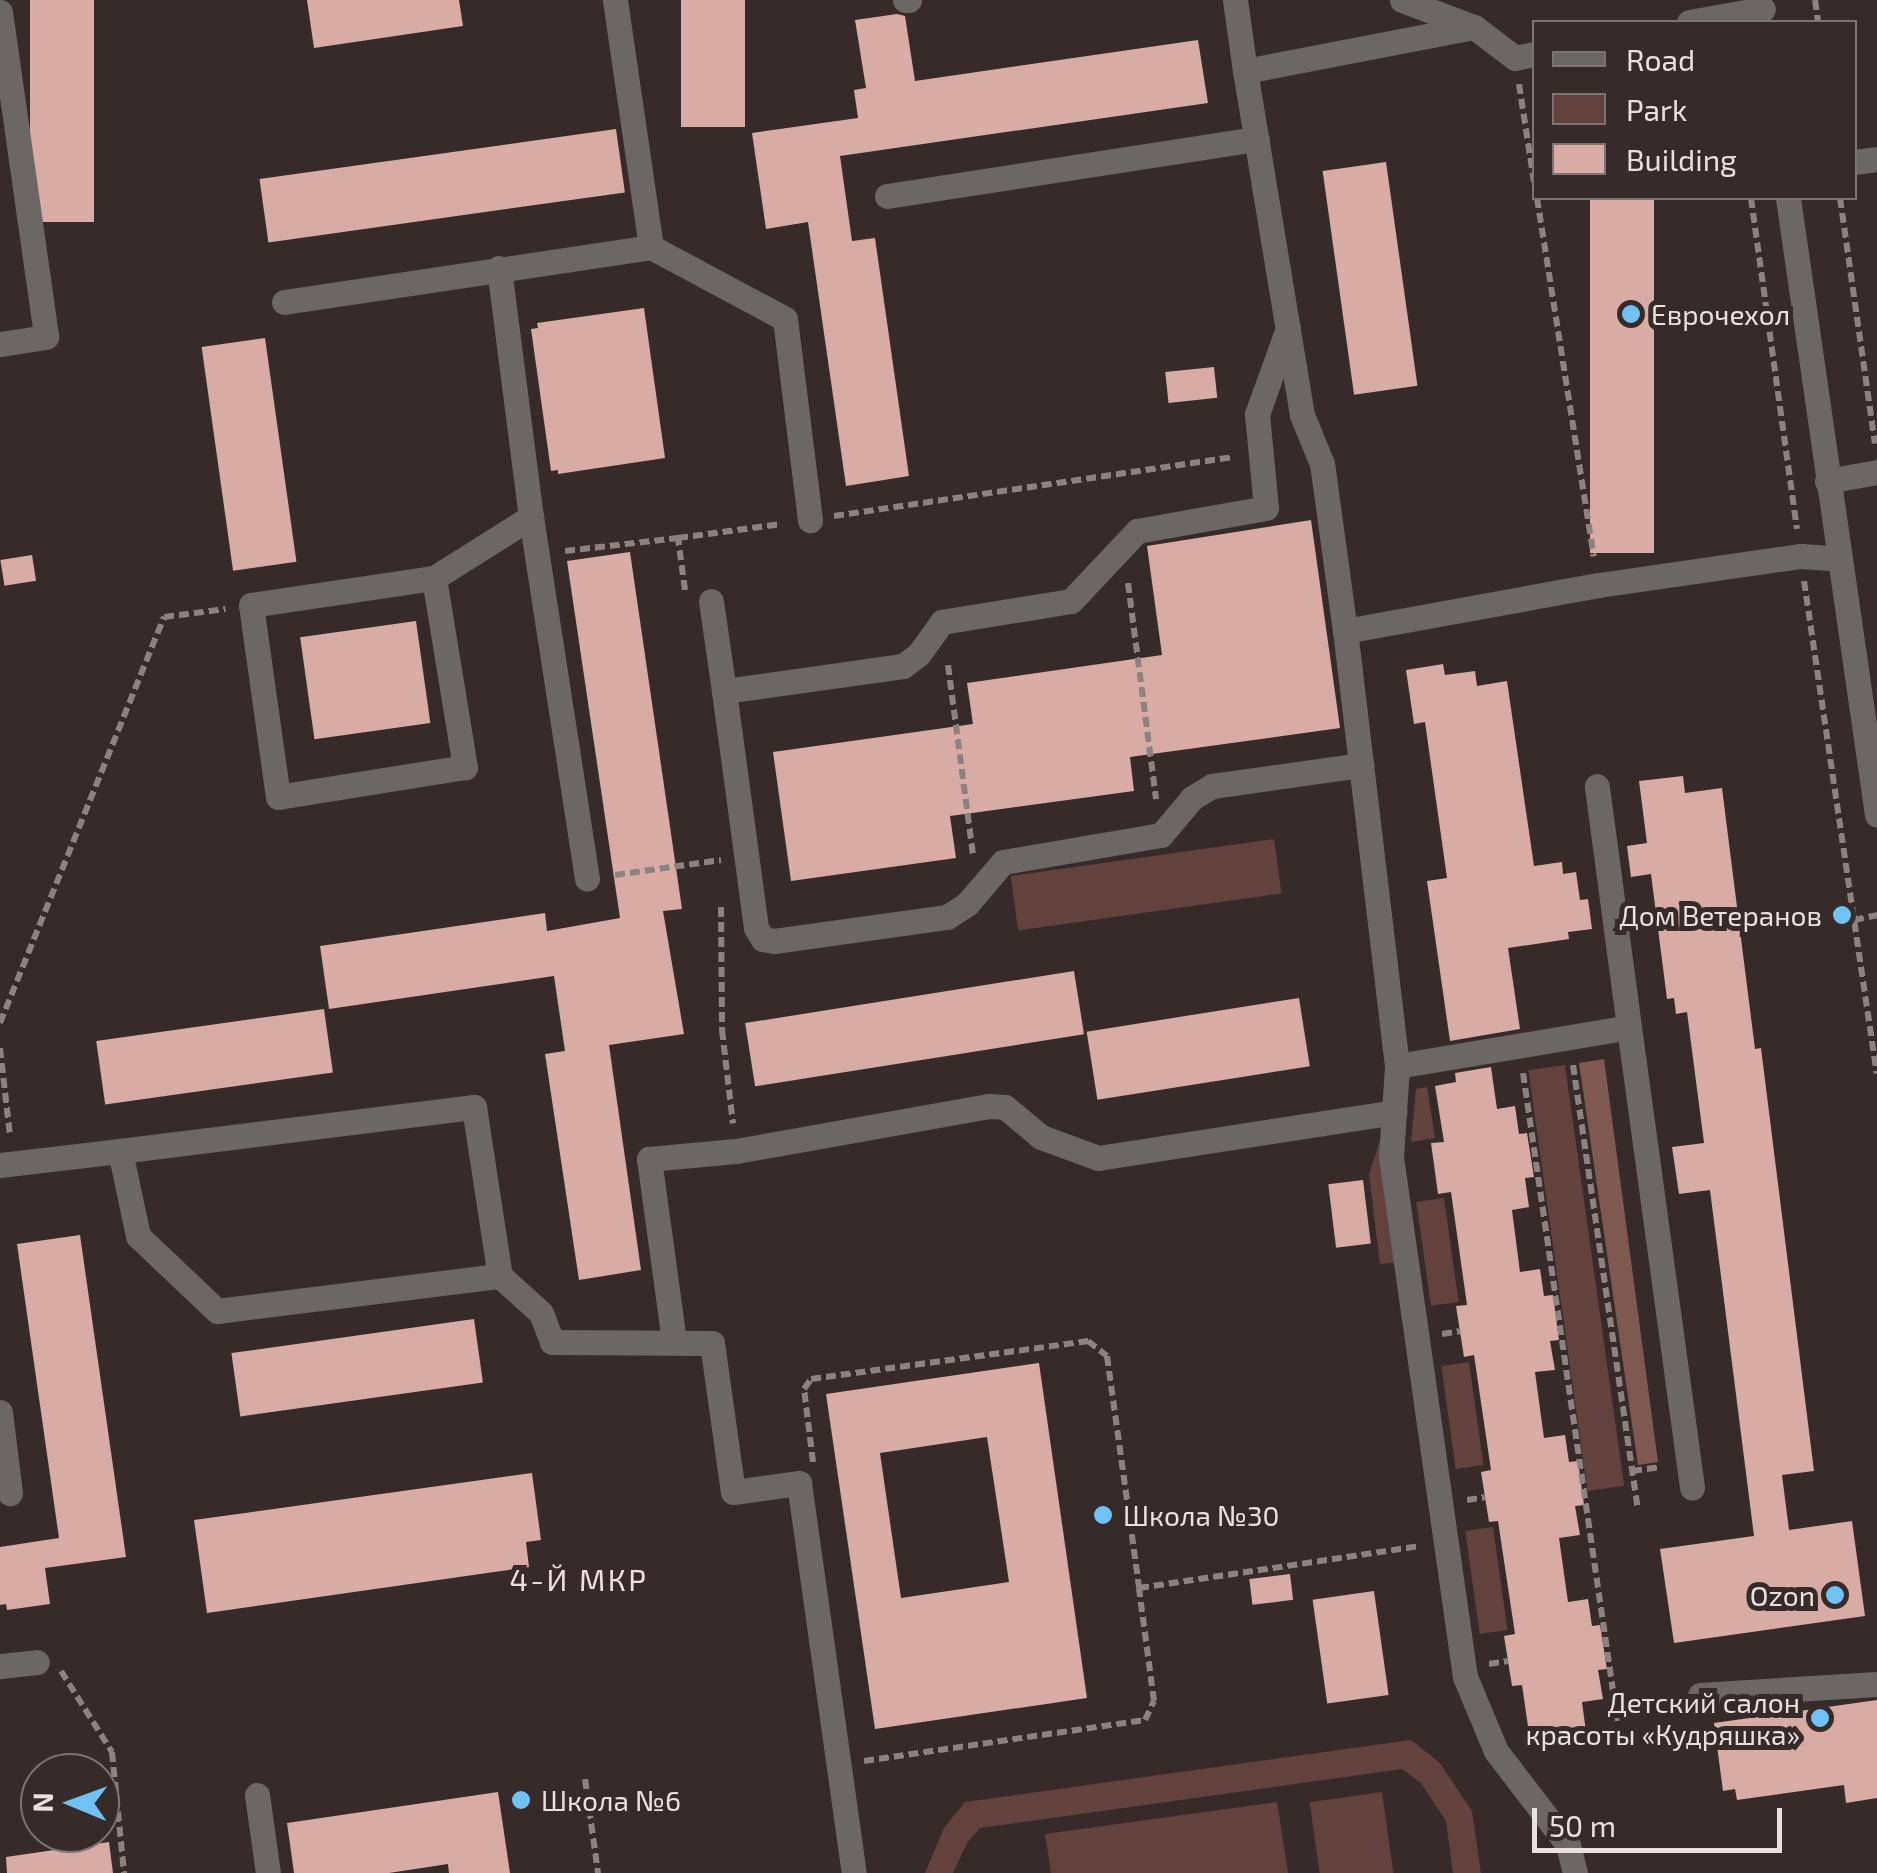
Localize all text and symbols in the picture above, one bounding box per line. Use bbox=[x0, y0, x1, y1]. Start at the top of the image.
legend bbox=[1532, 20, 1857, 200]
text: Road bbox=[1626, 41, 1695, 77]
text: Park bbox=[1626, 91, 1687, 127]
text: Building bbox=[1626, 141, 1737, 177]
place label: Еврочехол bbox=[1651, 297, 1790, 331]
marker: Еврочехол bbox=[1620, 303, 1642, 325]
place label: Дом Ветеранов bbox=[1619, 898, 1822, 932]
marker: Дом Ветеранов bbox=[1831, 904, 1853, 926]
place label: Школа №30 bbox=[1123, 1498, 1279, 1532]
marker: Школа №30 bbox=[1092, 1504, 1114, 1526]
district label: 4-Й МКР bbox=[510, 1561, 648, 1597]
place label: Ozon bbox=[1750, 1578, 1815, 1612]
marker: Ozon bbox=[1824, 1584, 1846, 1606]
place label: Детский салон красоты «Кудряшка» bbox=[1525, 1685, 1800, 1751]
marker: Детский салон красоты «Кудряшка» bbox=[1809, 1707, 1831, 1729]
north arrow bbox=[20, 1753, 120, 1853]
place label: Школа №6 bbox=[541, 1783, 681, 1817]
scale bar bbox=[1537, 1788, 1787, 1850]
marker: Школа №6 bbox=[510, 1789, 532, 1811]
text: N bbox=[25, 1792, 59, 1813]
text: 50 m bbox=[1549, 1807, 1616, 1843]

